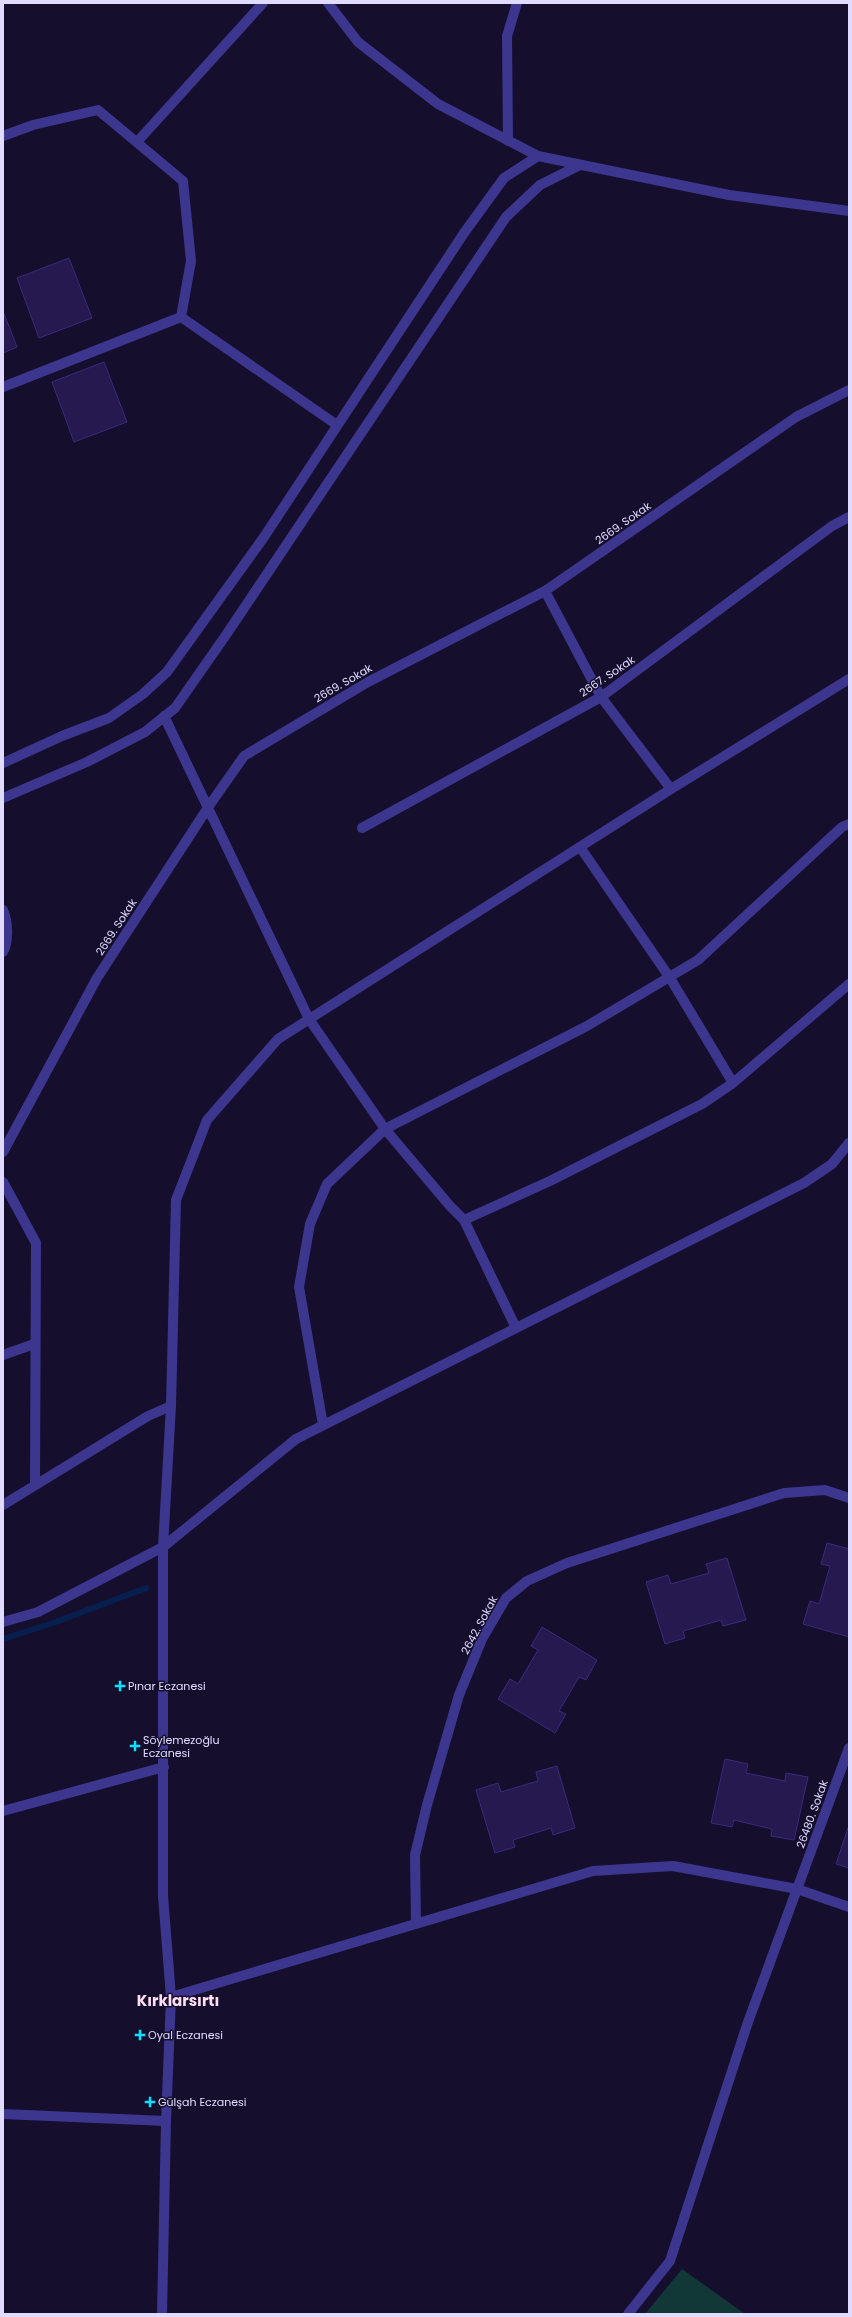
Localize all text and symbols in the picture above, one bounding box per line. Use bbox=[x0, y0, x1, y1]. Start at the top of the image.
street label: 2669. Sokak bbox=[592, 498, 654, 548]
street label: 2667. Sokak bbox=[576, 651, 638, 700]
street label: 2669. Sokak bbox=[311, 660, 375, 706]
street label: 2669. Sokak bbox=[92, 895, 141, 959]
street label: 2642. Sokak bbox=[457, 1593, 501, 1657]
place label: Pınar Eczanesi bbox=[128, 1678, 206, 1694]
marker: Pınar Eczanesi bbox=[115, 1681, 125, 1691]
place label: Söylemezoğlu Eczanesi bbox=[143, 1732, 220, 1761]
marker: Söylemezoğlu Eczanesi bbox=[130, 1741, 140, 1751]
street label: 26480. Sokak bbox=[792, 1777, 832, 1850]
district label: Kırklarsırtı bbox=[137, 1990, 219, 2011]
place label: Oyal Eczanesi bbox=[148, 2027, 223, 2043]
marker: Oyal Eczanesi bbox=[135, 2030, 145, 2040]
place label: Gülşah Eczanesi bbox=[158, 2094, 247, 2110]
marker: Gülşah Eczanesi bbox=[145, 2097, 155, 2107]

